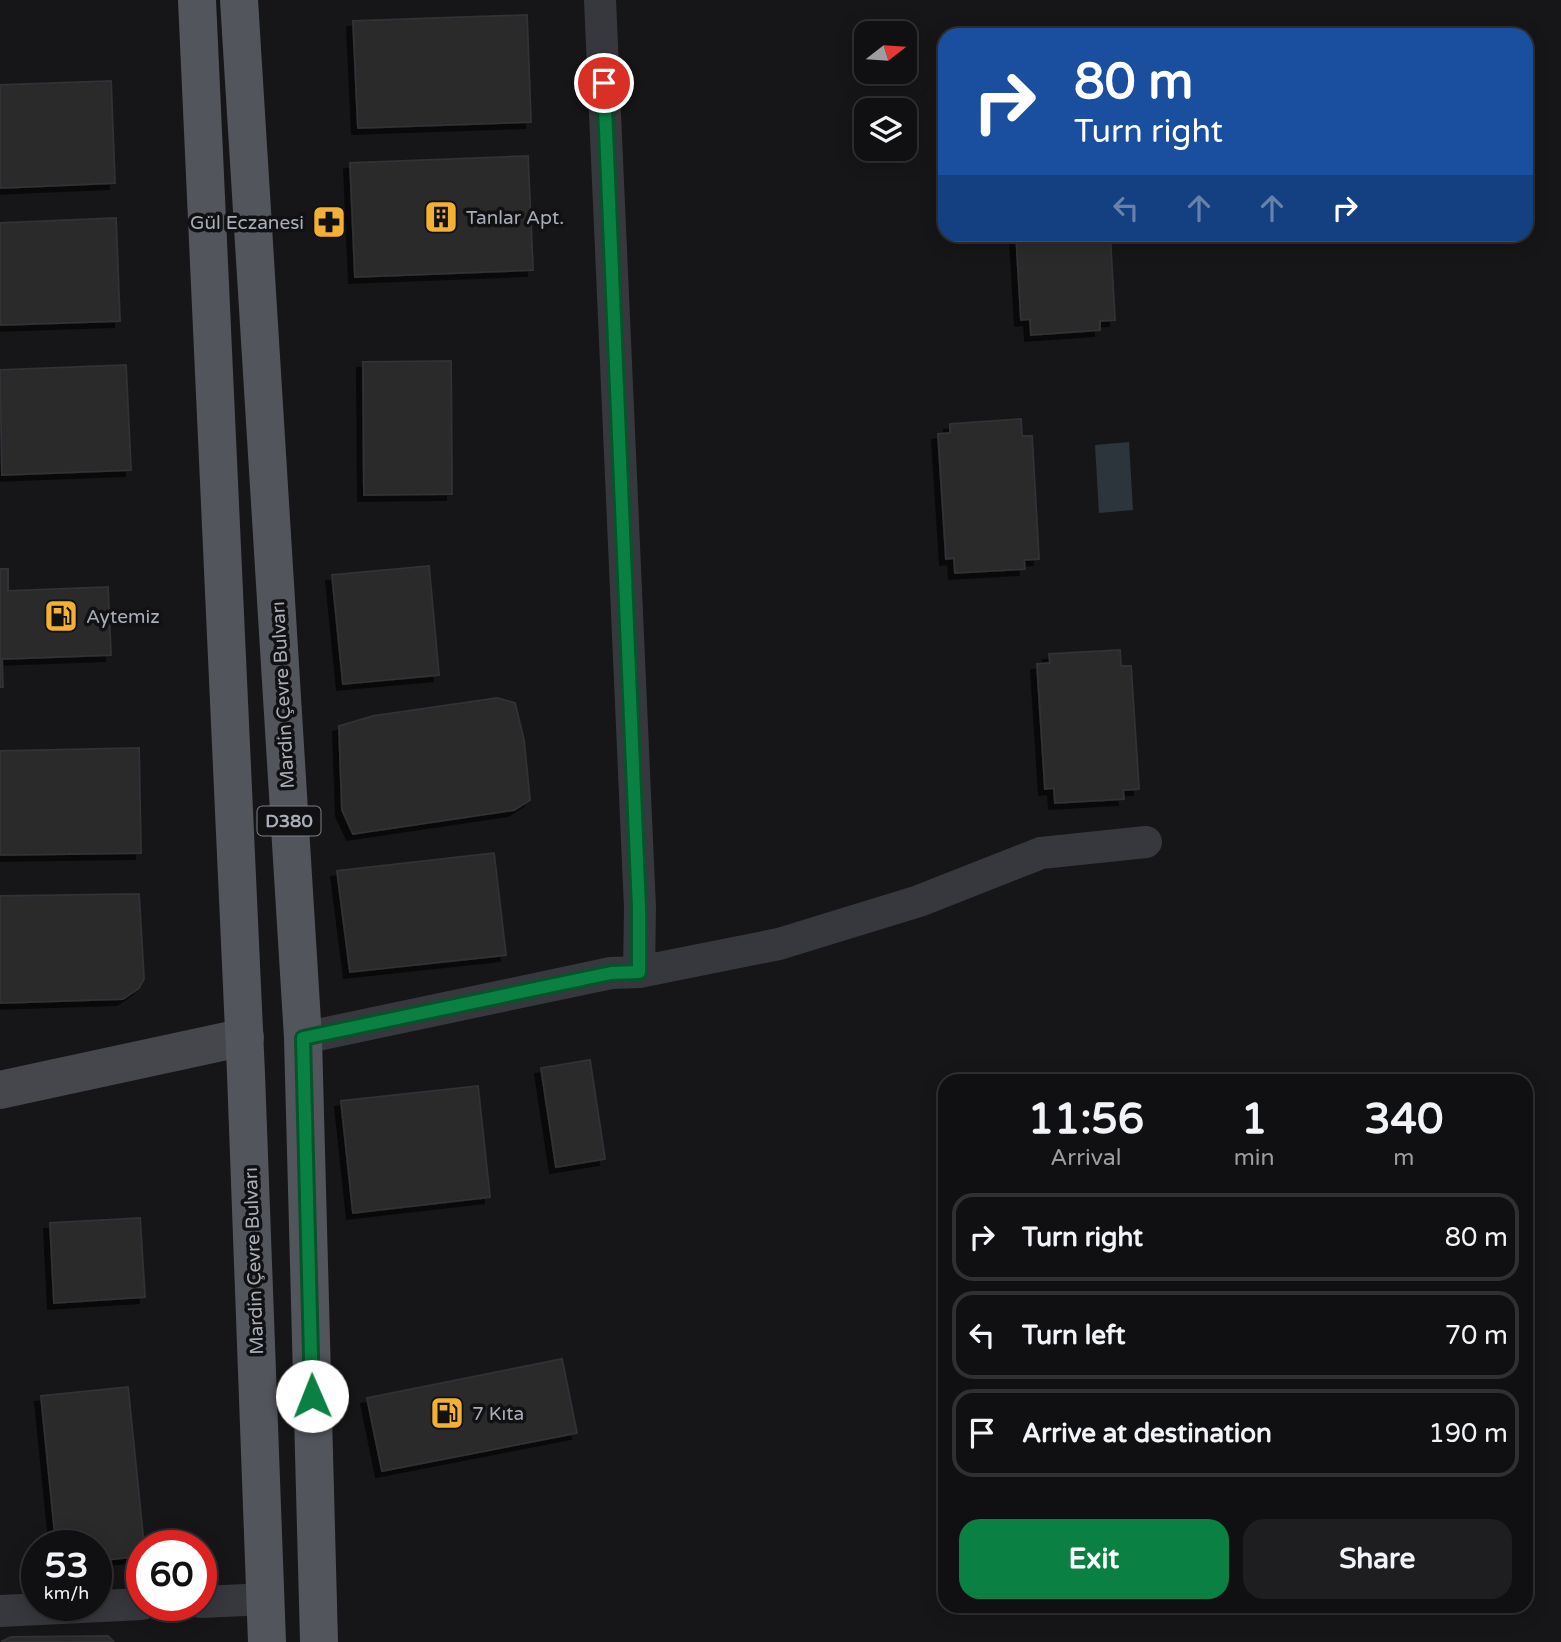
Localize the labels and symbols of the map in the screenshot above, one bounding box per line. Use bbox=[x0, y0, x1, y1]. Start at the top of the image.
north arrow bbox=[854, 21, 917, 84]
pin bbox=[574, 53, 634, 113]
building icon: Tanlar Apt. bbox=[422, 198, 460, 236]
pharmacy icon: Gül Eczanesi bbox=[310, 203, 348, 241]
place label: Tanlar Apt. bbox=[466, 207, 564, 229]
place label: Gül Eczanesi bbox=[190, 212, 304, 234]
fuel station icon: Aytemiz bbox=[42, 597, 80, 635]
street label: Mardin Çevre Bulvarı bbox=[267, 601, 299, 789]
place label: Aytemiz bbox=[86, 606, 160, 628]
road number: D380 bbox=[258, 806, 320, 836]
street label: Mardin Çevre Bulvarı bbox=[240, 1167, 268, 1355]
position arrow bbox=[275, 1359, 349, 1433]
fuel station icon: 7 Kıta bbox=[428, 1394, 466, 1432]
place label: 7 Kıta bbox=[472, 1403, 524, 1425]
speed limit sign: 60 bbox=[126, 1530, 217, 1621]

